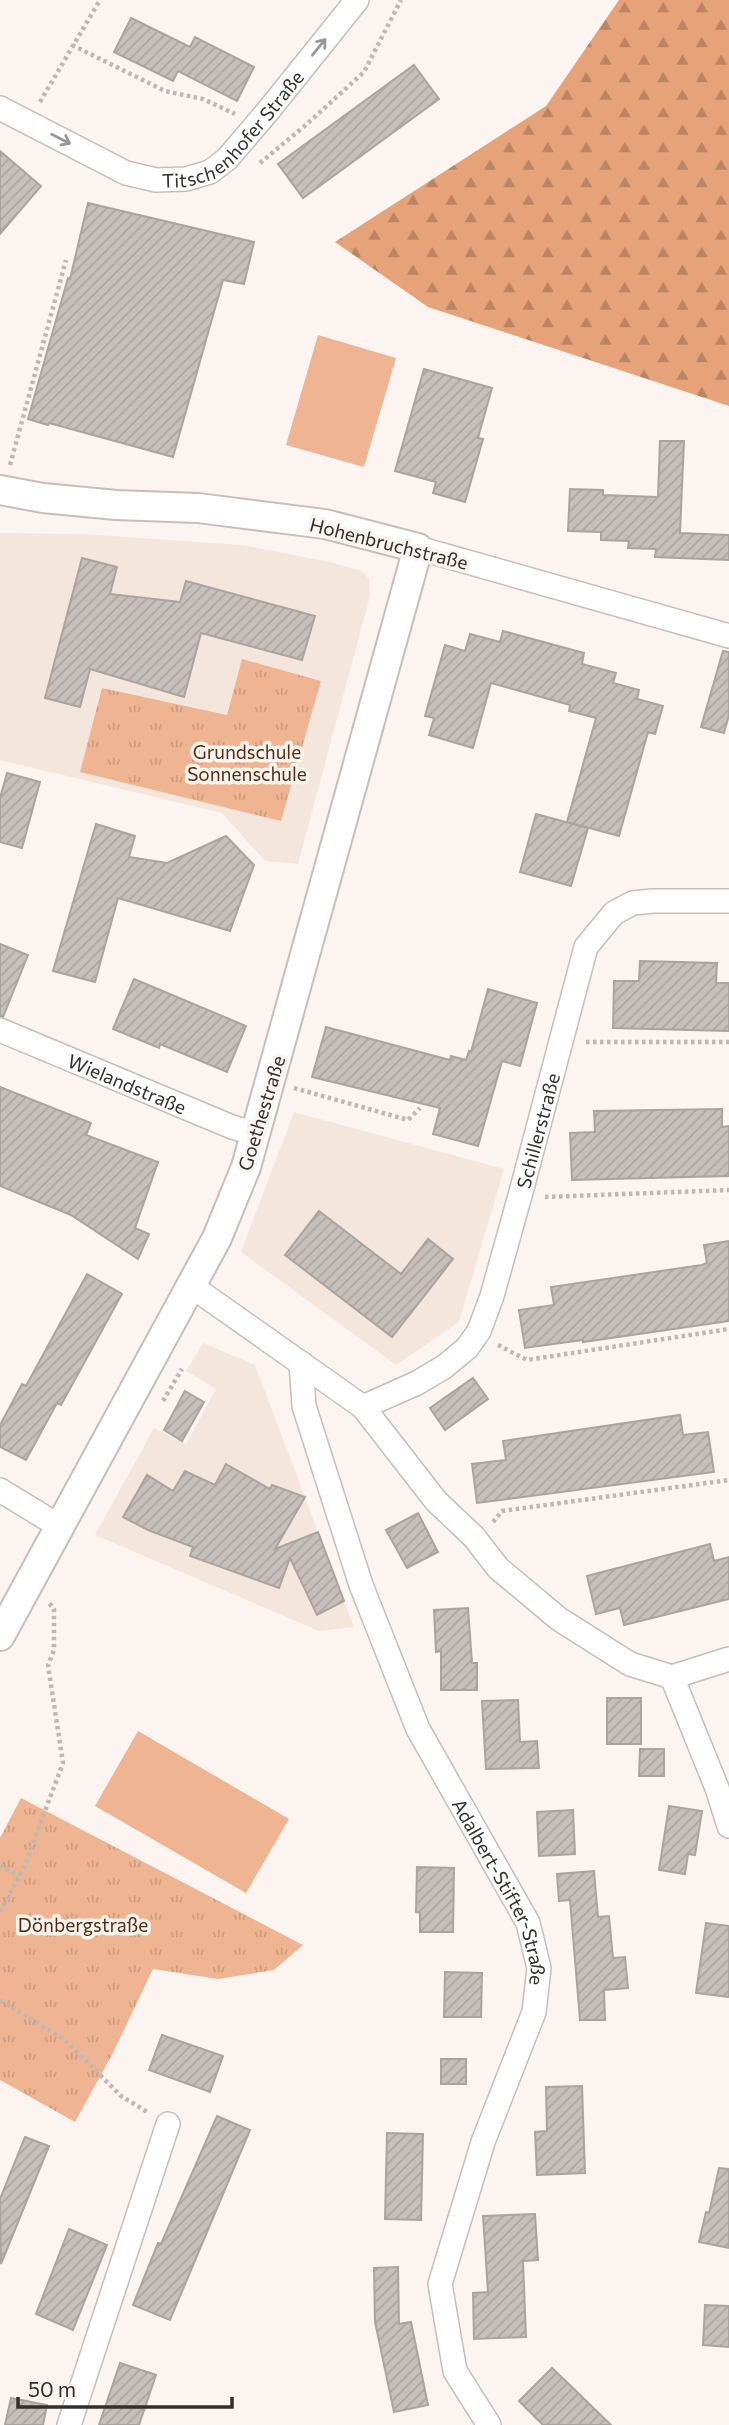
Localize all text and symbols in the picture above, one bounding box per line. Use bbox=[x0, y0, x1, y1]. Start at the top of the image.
one-way arrow bbox=[311, 39, 327, 57]
street label: Titschenhofer Straße bbox=[162, 65, 308, 191]
one-way arrow bbox=[50, 132, 71, 146]
street label: Hohenbruchstraße bbox=[307, 512, 471, 574]
park label: Grundschule Sonnenschule bbox=[187, 740, 307, 785]
street label: Wielandstraße bbox=[65, 1048, 190, 1118]
street label: Goethestraße bbox=[233, 1053, 289, 1173]
street label: Schillerstraße bbox=[511, 1070, 564, 1191]
street label: Adalbert-Stifter-Straße bbox=[448, 1794, 551, 1987]
park label: Dönbergstraße bbox=[18, 1913, 148, 1936]
scale bar bbox=[18, 2366, 231, 2410]
text: 50 m bbox=[28, 2376, 76, 2401]

